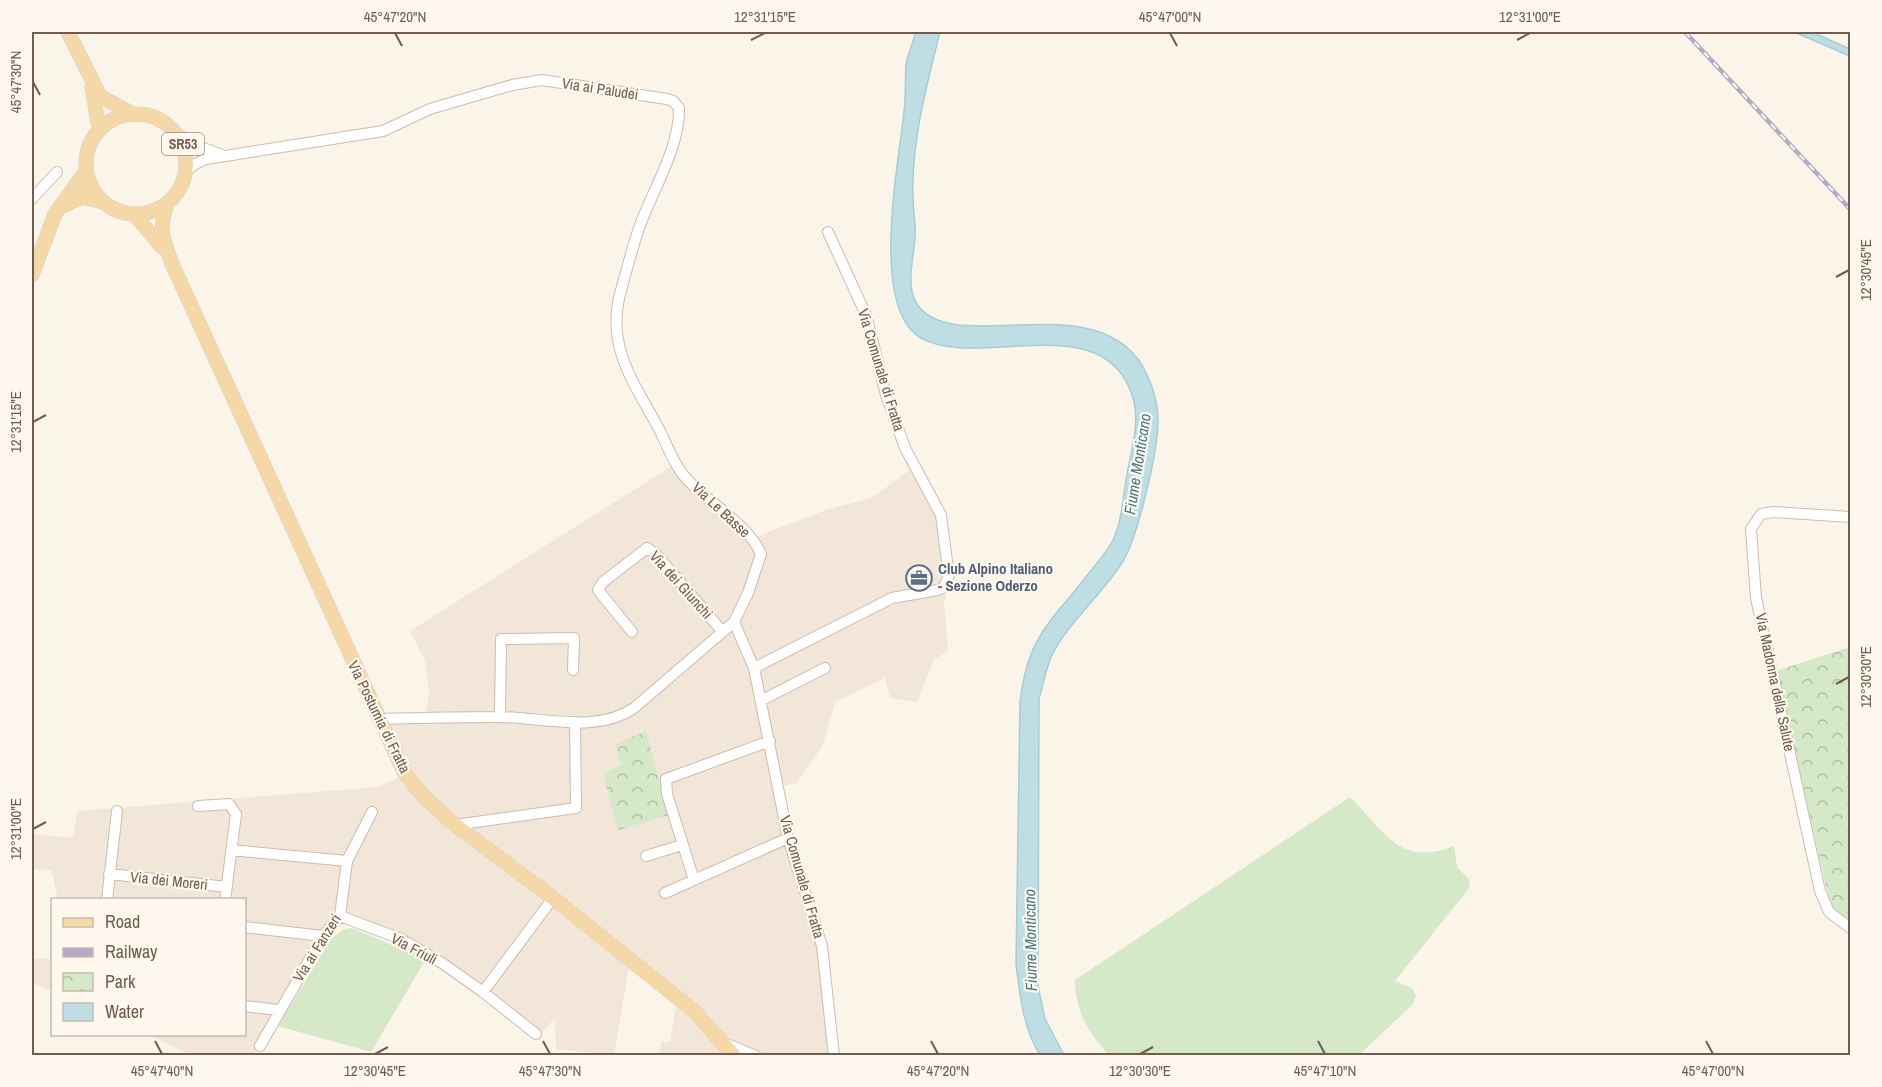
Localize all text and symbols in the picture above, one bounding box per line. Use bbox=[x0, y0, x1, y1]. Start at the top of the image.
text: 45°47'20"N bbox=[364, 6, 426, 27]
text: 12°31'15"E bbox=[734, 6, 796, 27]
text: 45°47'00"N bbox=[1139, 6, 1201, 27]
text: 12°31'00"E bbox=[1499, 6, 1561, 27]
text: 45°47'30"N bbox=[5, 51, 26, 113]
street label: Via ai Paludei bbox=[560, 72, 640, 105]
road number: SR53 bbox=[162, 133, 204, 155]
text: 12°30'45"E bbox=[1855, 239, 1876, 301]
street label: Via Comunale di Fratta bbox=[853, 306, 910, 434]
text: 12°31'15"E bbox=[5, 391, 26, 453]
water label: Fiume Monticano bbox=[1118, 412, 1156, 516]
street label: Via Le Basse bbox=[687, 477, 755, 542]
street label: Via dei Giunchi bbox=[645, 546, 718, 623]
place label: Club Alpino Italiano - Sezione Oderzo bbox=[938, 558, 1053, 596]
office icon: Club Alpino Italiano - Sezione Oderzo bbox=[904, 563, 934, 593]
street label: Via Madonna della Salute bbox=[1751, 611, 1800, 753]
text: 12°30'30"E bbox=[1855, 646, 1876, 708]
street label: Via Postumia di Fratta bbox=[343, 657, 416, 777]
text: 12°31'00"E bbox=[5, 798, 26, 860]
street label: Via Comunale di Fratta bbox=[775, 813, 830, 941]
street label: Via dei Moreri bbox=[129, 866, 209, 895]
water label: Fiume Monticano bbox=[1018, 889, 1042, 991]
legend bbox=[51, 898, 246, 1036]
text: Road bbox=[105, 909, 140, 934]
street label: Via ai Fanzeri bbox=[287, 910, 346, 986]
street label: Via Friuli bbox=[387, 928, 441, 969]
text: Railway bbox=[105, 939, 158, 964]
text: Park bbox=[105, 969, 136, 994]
text: Water bbox=[105, 999, 144, 1024]
text: 45°47'40"N bbox=[131, 1060, 193, 1081]
text: 12°30'45"E bbox=[344, 1060, 406, 1081]
text: 45°47'30"N bbox=[519, 1060, 581, 1081]
text: 45°47'20"N bbox=[907, 1060, 969, 1081]
text: 12°30'30"E bbox=[1109, 1060, 1171, 1081]
text: 45°47'10"N bbox=[1294, 1060, 1356, 1081]
text: 45°47'00"N bbox=[1682, 1060, 1744, 1081]

